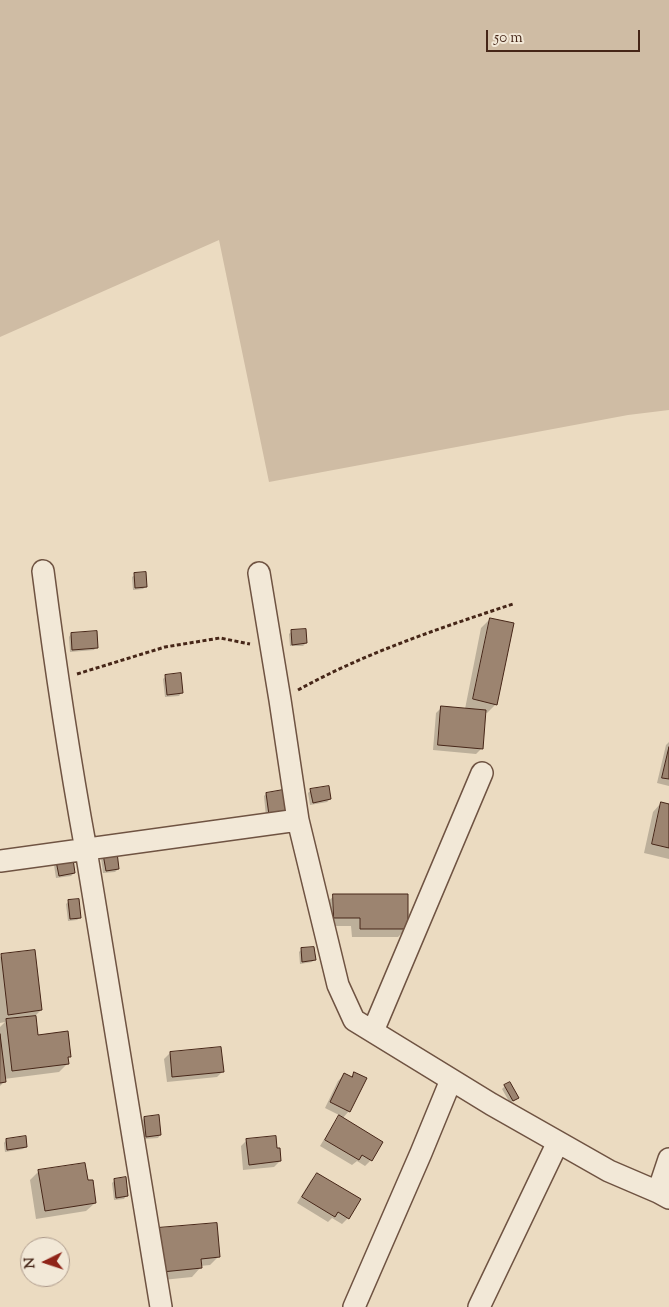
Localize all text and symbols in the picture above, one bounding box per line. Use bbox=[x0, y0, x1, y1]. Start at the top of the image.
scale bar bbox=[489, 20, 643, 52]
text: 50 m bbox=[494, 28, 523, 49]
north arrow bbox=[20, 1237, 70, 1287]
text: N bbox=[21, 1257, 41, 1269]

